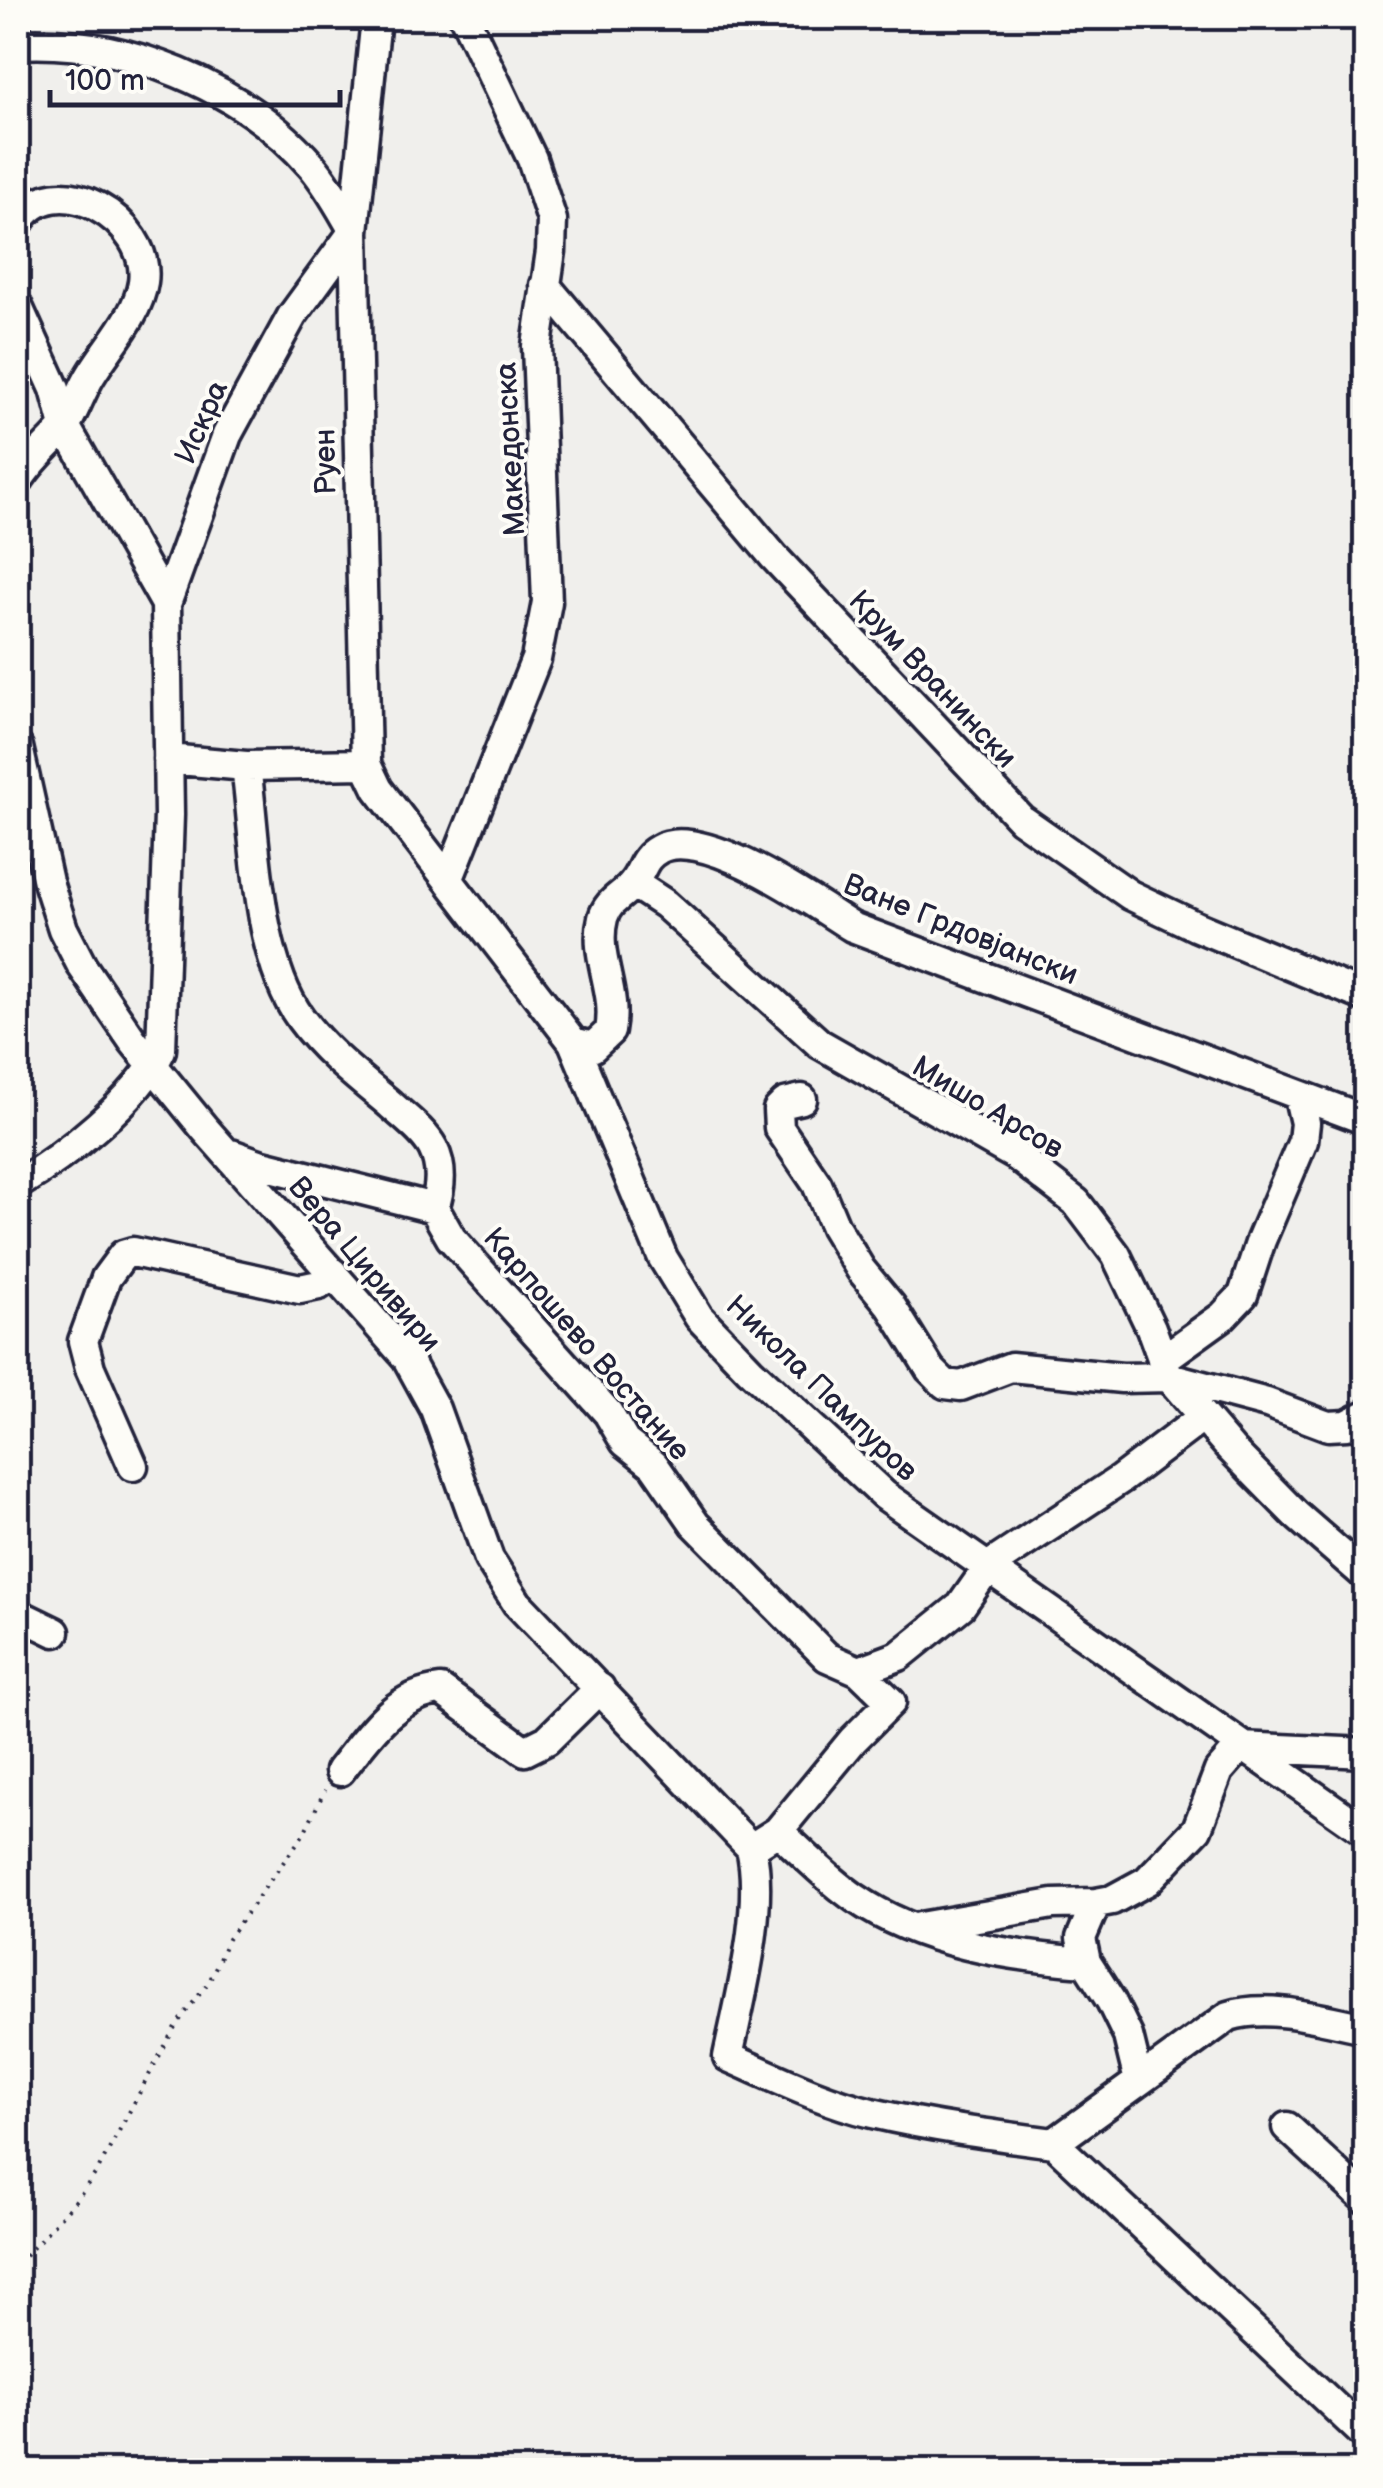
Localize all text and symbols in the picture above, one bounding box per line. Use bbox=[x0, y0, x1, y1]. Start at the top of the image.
scale bar bbox=[50, 45, 340, 107]
text: 100 m bbox=[65, 63, 145, 99]
street label: Македонска bbox=[488, 361, 534, 537]
street label: Искра bbox=[168, 375, 236, 470]
street label: Руен bbox=[307, 428, 345, 496]
street label: Крум Вранински bbox=[841, 583, 1024, 776]
street label: Ване Грдовјански bbox=[838, 866, 1083, 993]
street label: Мишо Арсов bbox=[905, 1049, 1070, 1167]
street label: Вера Циривири bbox=[280, 1170, 448, 1360]
street label: Карпошево Востание bbox=[475, 1221, 697, 1469]
street label: Никола Пампуров bbox=[718, 1288, 925, 1489]

